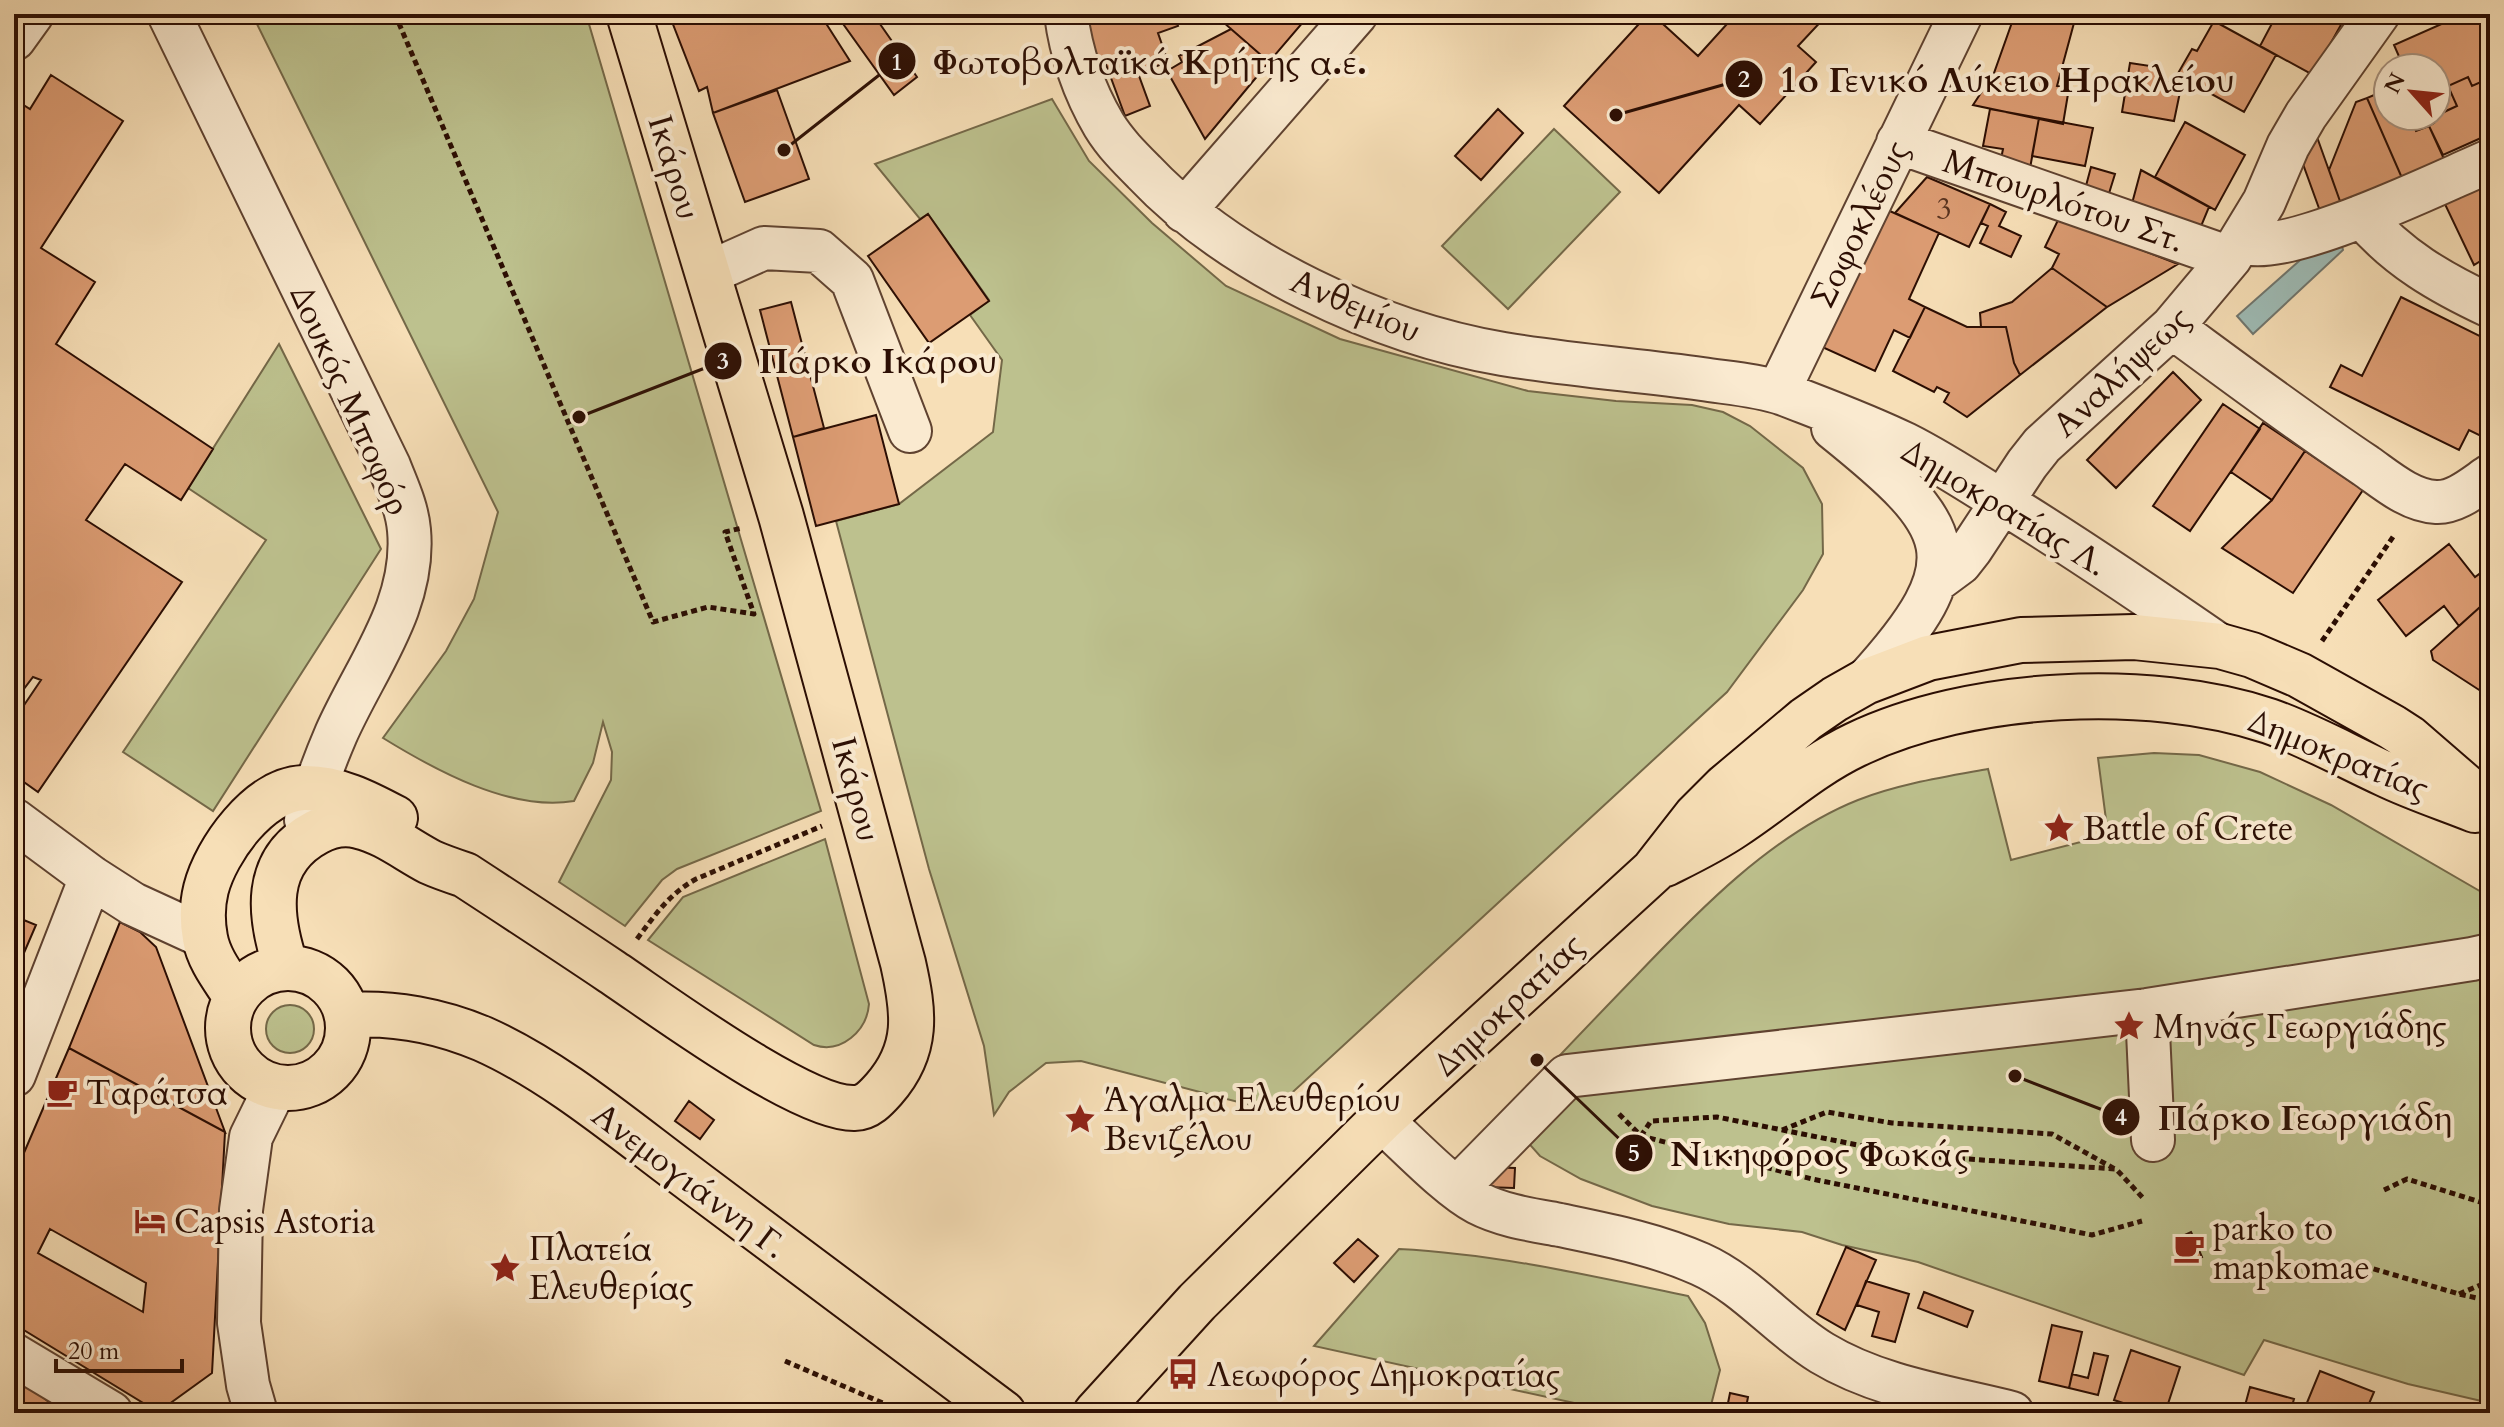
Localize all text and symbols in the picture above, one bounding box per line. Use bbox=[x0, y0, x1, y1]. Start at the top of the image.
callout: Φωτοβολταϊκά Κρήτης α.ε. bbox=[877, 31, 1383, 91]
text: Φωτοβολταϊκά Κρήτης α.ε. bbox=[933, 38, 1367, 87]
text: 1 bbox=[891, 46, 903, 79]
callout: 1ο Γενικό Λύκειο Ηρακλείου bbox=[1724, 49, 2251, 109]
north arrow bbox=[2372, 52, 2452, 132]
text: 1ο Γενικό Λύκειο Ηρακλείου bbox=[1779, 56, 2235, 105]
text: 2 bbox=[1738, 63, 1750, 96]
text: N bbox=[2377, 68, 2413, 99]
street label: Ικάρου bbox=[636, 110, 712, 225]
street label: Σοφοκλέους bbox=[1800, 133, 1920, 316]
street label: Μπουρλότου Στ. bbox=[1937, 138, 2190, 264]
house number: 3 bbox=[1936, 189, 1952, 230]
street label: Ανθεμίου bbox=[1284, 258, 1428, 354]
street label: Δουκός Μποφόρ bbox=[279, 278, 421, 523]
street label: Αναλήψεως bbox=[2043, 296, 2201, 448]
callout: Πάρκο Ικάρου bbox=[703, 331, 1014, 391]
text: Πάρκο Ικάρου bbox=[759, 337, 997, 386]
text: 3 bbox=[717, 345, 729, 378]
street label: Δημοκρατίας Λ. bbox=[1893, 428, 2116, 587]
street label: Δημοκρατίας bbox=[2242, 698, 2435, 812]
street label: Ικάρου bbox=[820, 732, 892, 847]
place label: Battle of Crete bbox=[2083, 806, 2293, 852]
place icon: Battle of Crete bbox=[2042, 811, 2076, 845]
street label: Δημοκρατίας bbox=[1423, 923, 1594, 1086]
place label: Μηνάς Γεωργιάδης bbox=[2153, 1004, 2447, 1050]
place icon: Μηνάς Γεωργιάδης bbox=[2112, 1009, 2146, 1043]
place label: Ταράτσα bbox=[86, 1070, 228, 1116]
cafe icon: Ταράτσα bbox=[45, 1075, 79, 1109]
place label: Άγαλμα Ελευθερίου Βενιζέλου bbox=[1104, 1077, 1401, 1162]
callout: Πάρκο Γεωργιάδη bbox=[2101, 1087, 2468, 1147]
street label: Ανεμογιάννη Γ. bbox=[583, 1092, 796, 1269]
text: Πάρκο Γεωργιάδη bbox=[2158, 1094, 2452, 1143]
text: 4 bbox=[2115, 1101, 2127, 1134]
place icon: Άγαλμα Ελευθερίου Βενιζέλου bbox=[1063, 1102, 1097, 1136]
callout: Νικηφόρος Φωκάς bbox=[1614, 1123, 1985, 1183]
text: Νικηφόρος Φωκάς bbox=[1670, 1130, 1970, 1179]
text: 5 bbox=[1628, 1137, 1640, 1170]
place label: Capsis Astoria bbox=[174, 1199, 376, 1245]
hotel icon: Capsis Astoria bbox=[133, 1204, 167, 1238]
place label: parko to mapkomae bbox=[2213, 1206, 2370, 1291]
place label: Πλατεία Ελευθερίας bbox=[529, 1226, 694, 1311]
cafe icon: parko to mapkomae bbox=[2172, 1231, 2206, 1265]
place icon: Πλατεία Ελευθερίας bbox=[488, 1251, 522, 1285]
scale bar bbox=[56, 1323, 182, 1373]
text: 20 m bbox=[68, 1335, 120, 1368]
place label: Λεωφόρος Δημοκρατίας bbox=[1207, 1352, 1560, 1398]
bus stop icon: Λεωφόρος Δημοκρατίας bbox=[1166, 1357, 1200, 1391]

